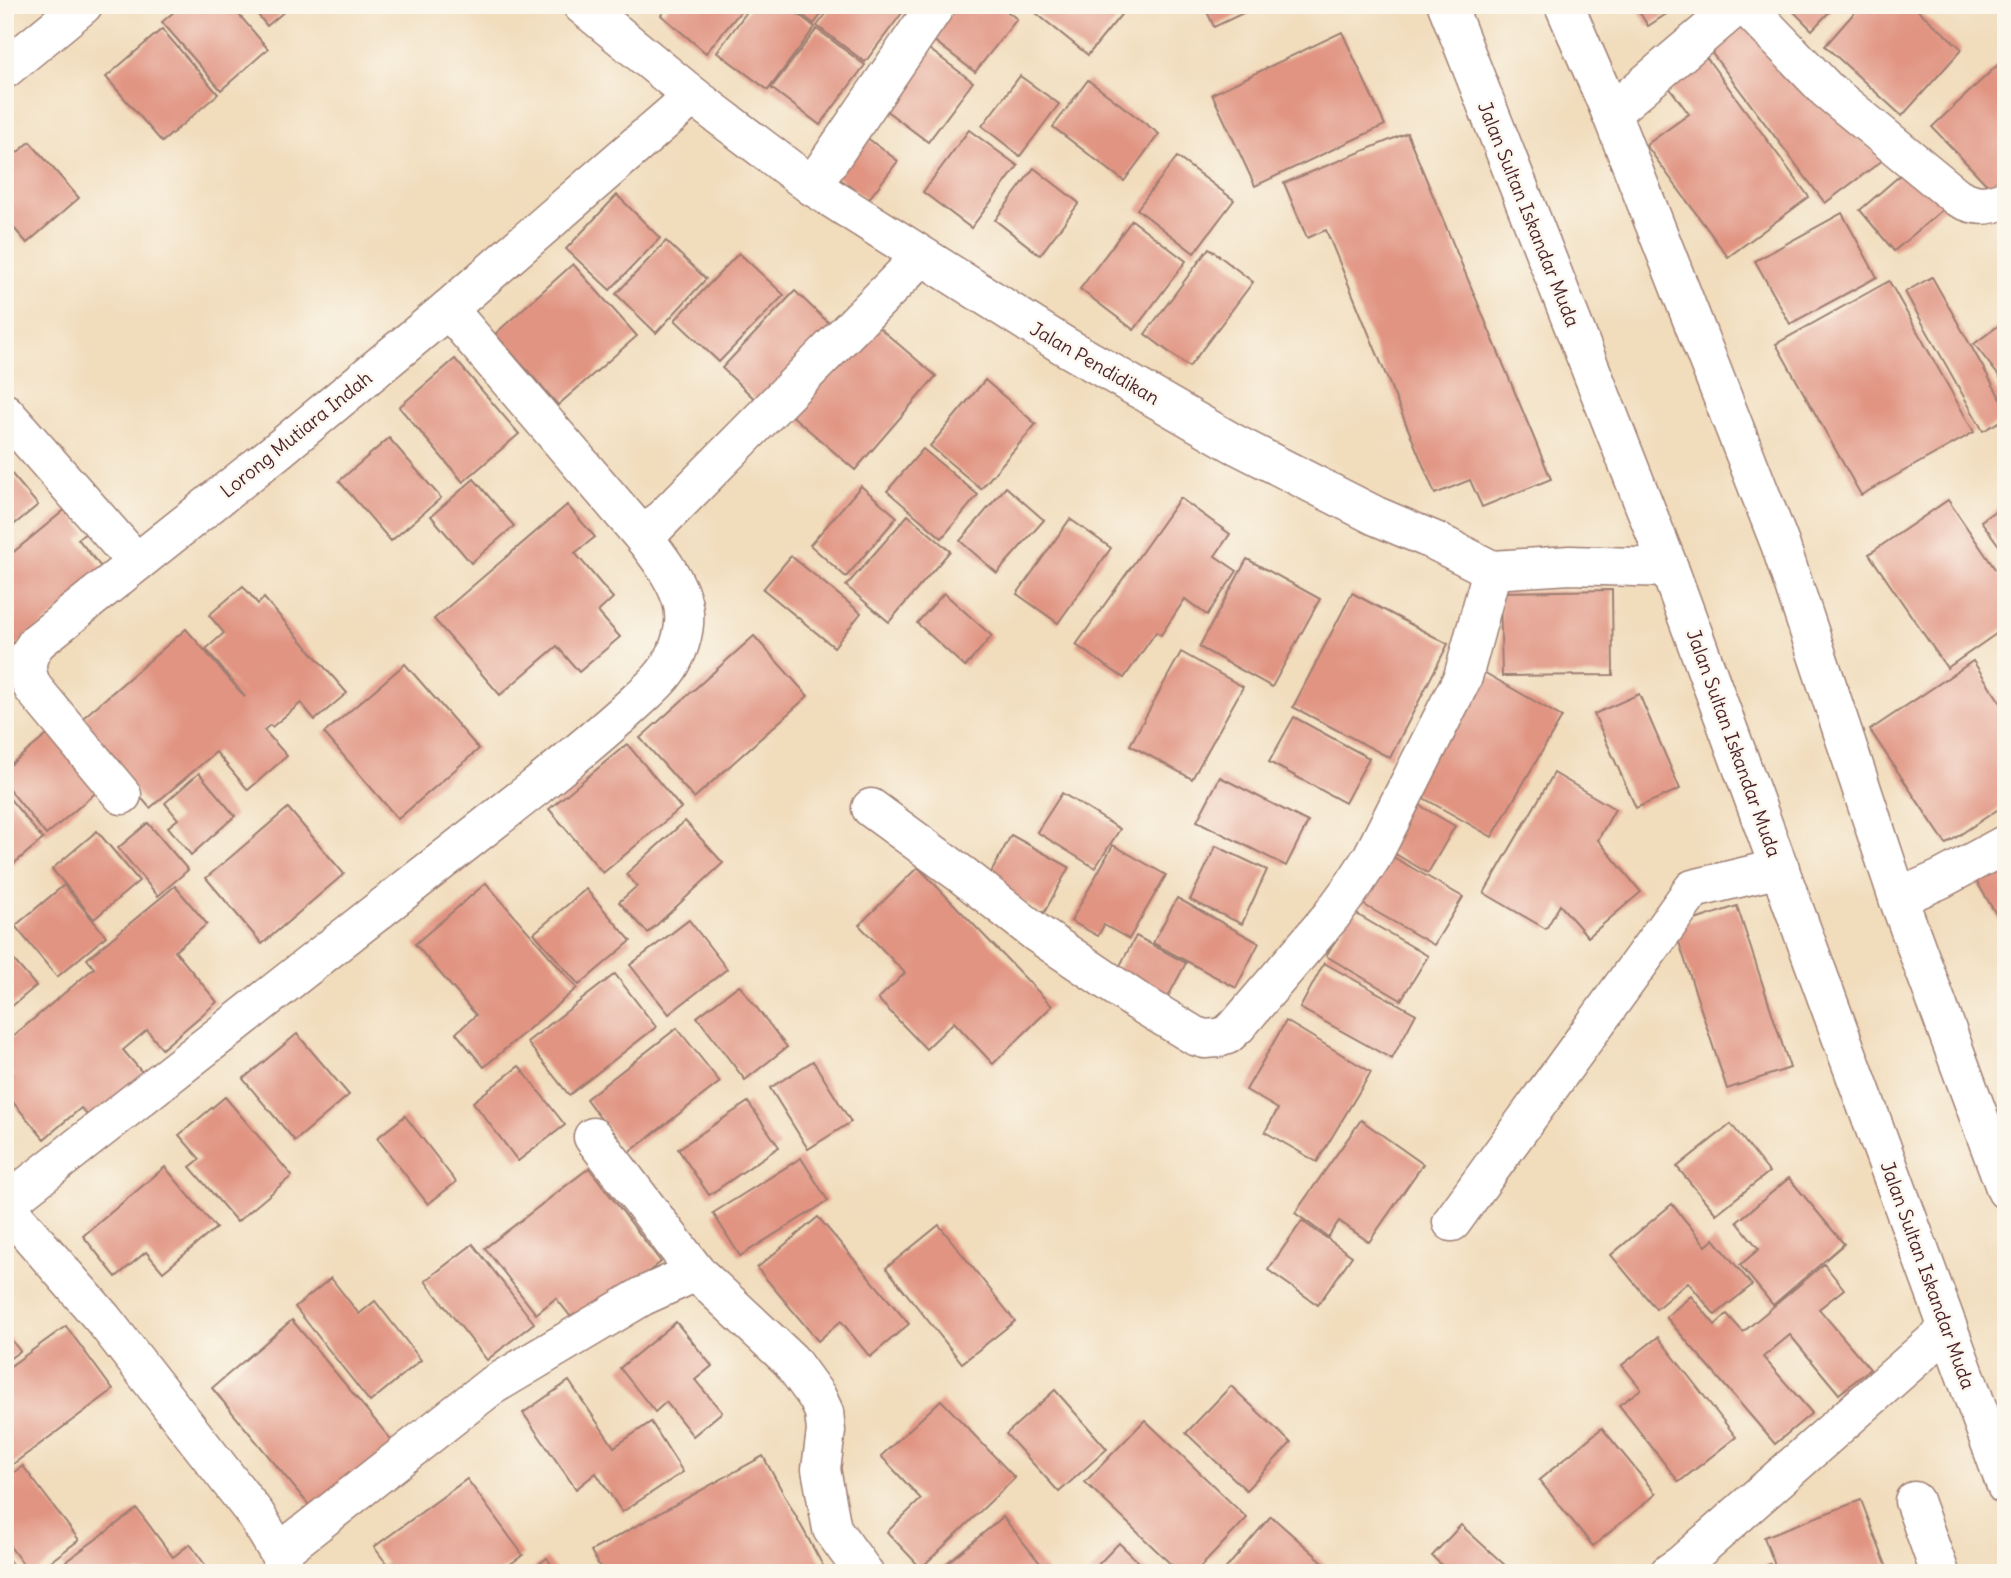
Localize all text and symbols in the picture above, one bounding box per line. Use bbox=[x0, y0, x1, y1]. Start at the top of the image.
street label: Jalan Sultan Iskandar Muda bbox=[1473, 98, 1585, 330]
street label: Jalan Pendidikan bbox=[1026, 316, 1164, 410]
street label: Lorong Mutiara Indah bbox=[215, 365, 377, 503]
street label: Jalan Sultan Iskandar Muda bbox=[1682, 626, 1786, 860]
street label: Jalan Sultan Iskandar Muda bbox=[1876, 1158, 1980, 1392]

